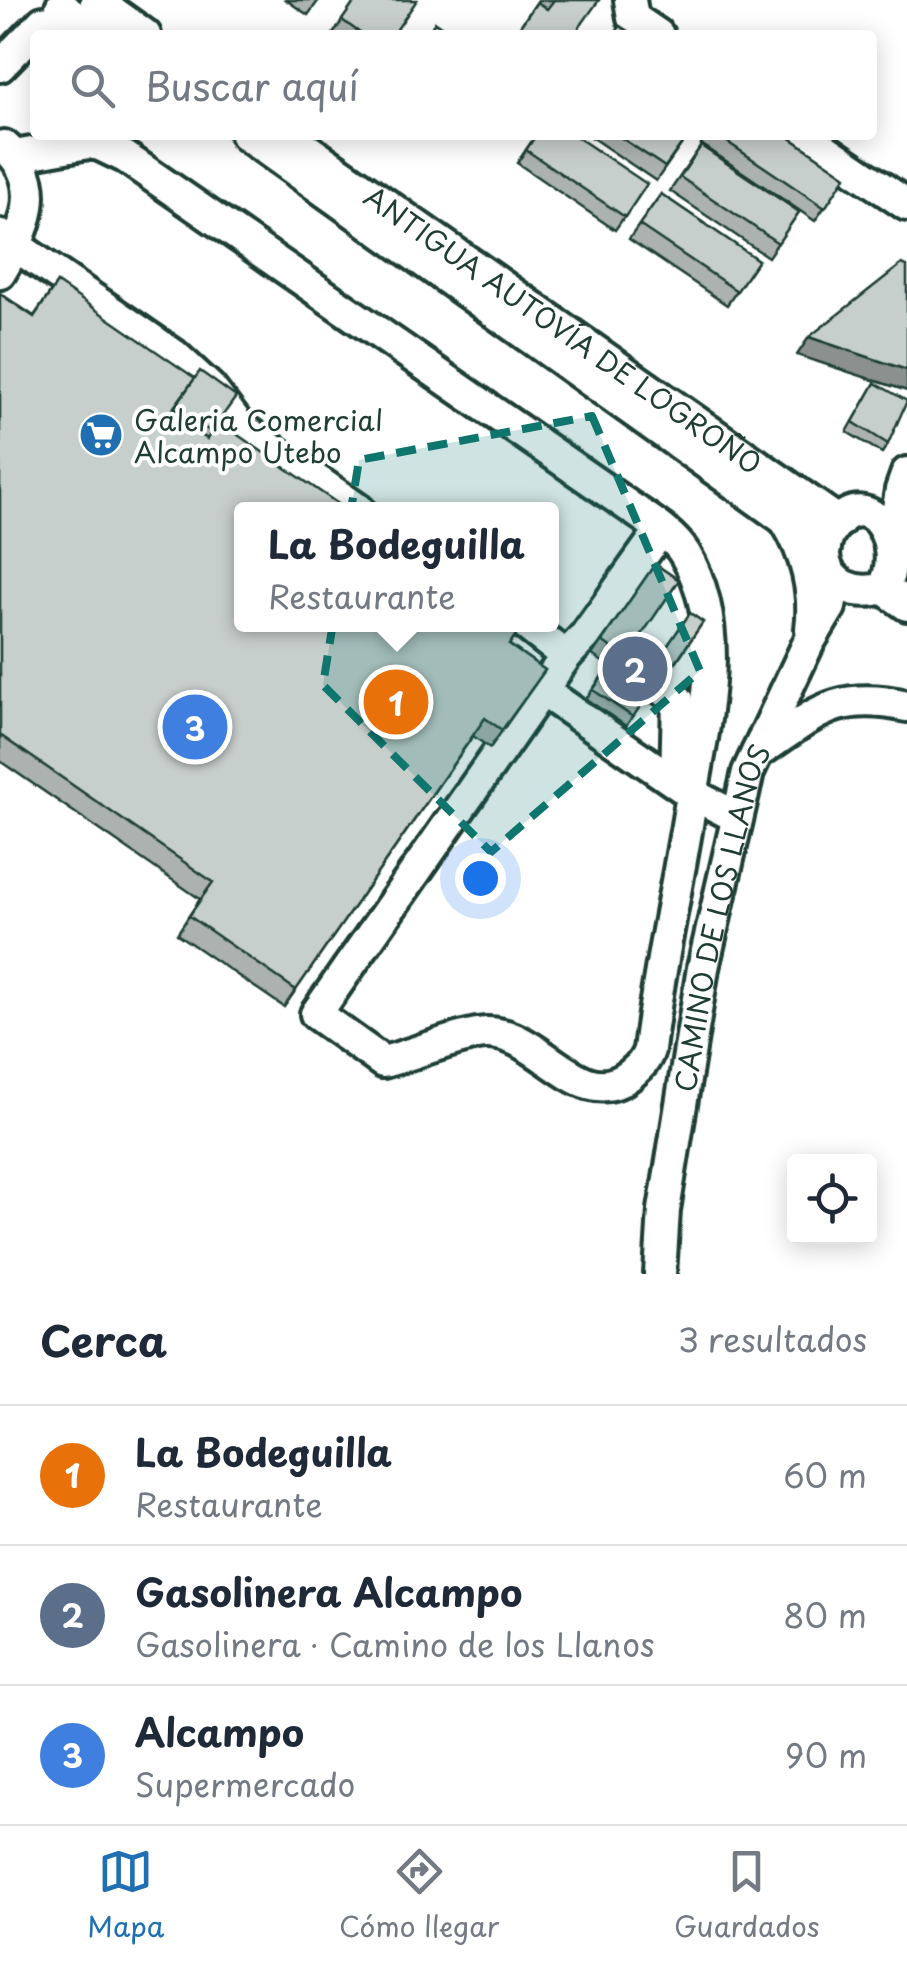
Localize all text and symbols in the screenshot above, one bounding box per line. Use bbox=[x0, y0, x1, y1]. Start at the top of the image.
search box bbox=[30, 30, 877, 140]
text: Buscar aquí bbox=[145, 57, 359, 114]
icon: search bbox=[65, 58, 120, 113]
street label: ANTIGUA AUTOVÍA DE LOGROÑO bbox=[356, 174, 772, 484]
place label: Galeria Comercial Alcampo Utebo bbox=[134, 398, 383, 473]
supermarket icon: Galeria Comercial Alcampo Utebo bbox=[78, 412, 124, 458]
popup bbox=[234, 502, 559, 632]
text: La Bodeguilla bbox=[268, 515, 525, 572]
text: Restaurante bbox=[268, 572, 456, 620]
pin: 2 bbox=[602, 632, 668, 706]
pin: 1 bbox=[364, 664, 428, 740]
pin: 3 bbox=[162, 690, 228, 764]
street label: CAMINO DE LOS LLANOS bbox=[662, 736, 780, 1095]
your location bbox=[455, 853, 506, 904]
map controls bbox=[787, 1154, 877, 1244]
button: locate bbox=[787, 1154, 877, 1244]
text: Cerca bbox=[40, 1308, 167, 1371]
text: 3 resultados bbox=[678, 1315, 867, 1363]
text: La Bodeguilla bbox=[135, 1423, 392, 1480]
text: 1 bbox=[65, 1451, 80, 1499]
text: 60 m bbox=[783, 1451, 867, 1499]
text: Restaurante bbox=[135, 1480, 323, 1528]
text: Gasolinera Alcampo bbox=[135, 1563, 522, 1620]
text: 2 bbox=[61, 1591, 84, 1639]
text: 80 m bbox=[783, 1591, 867, 1639]
text: Gasolinera · Camino de los Llanos bbox=[135, 1620, 655, 1668]
text: Alcampo bbox=[135, 1703, 304, 1760]
text: 3 bbox=[62, 1731, 83, 1779]
text: 90 m bbox=[785, 1731, 867, 1779]
text: Supermercado bbox=[135, 1760, 355, 1808]
tab: Mapa bbox=[87, 1844, 164, 1947]
tab: Cómo llegar bbox=[339, 1844, 499, 1947]
tab: Guardados bbox=[674, 1844, 820, 1947]

